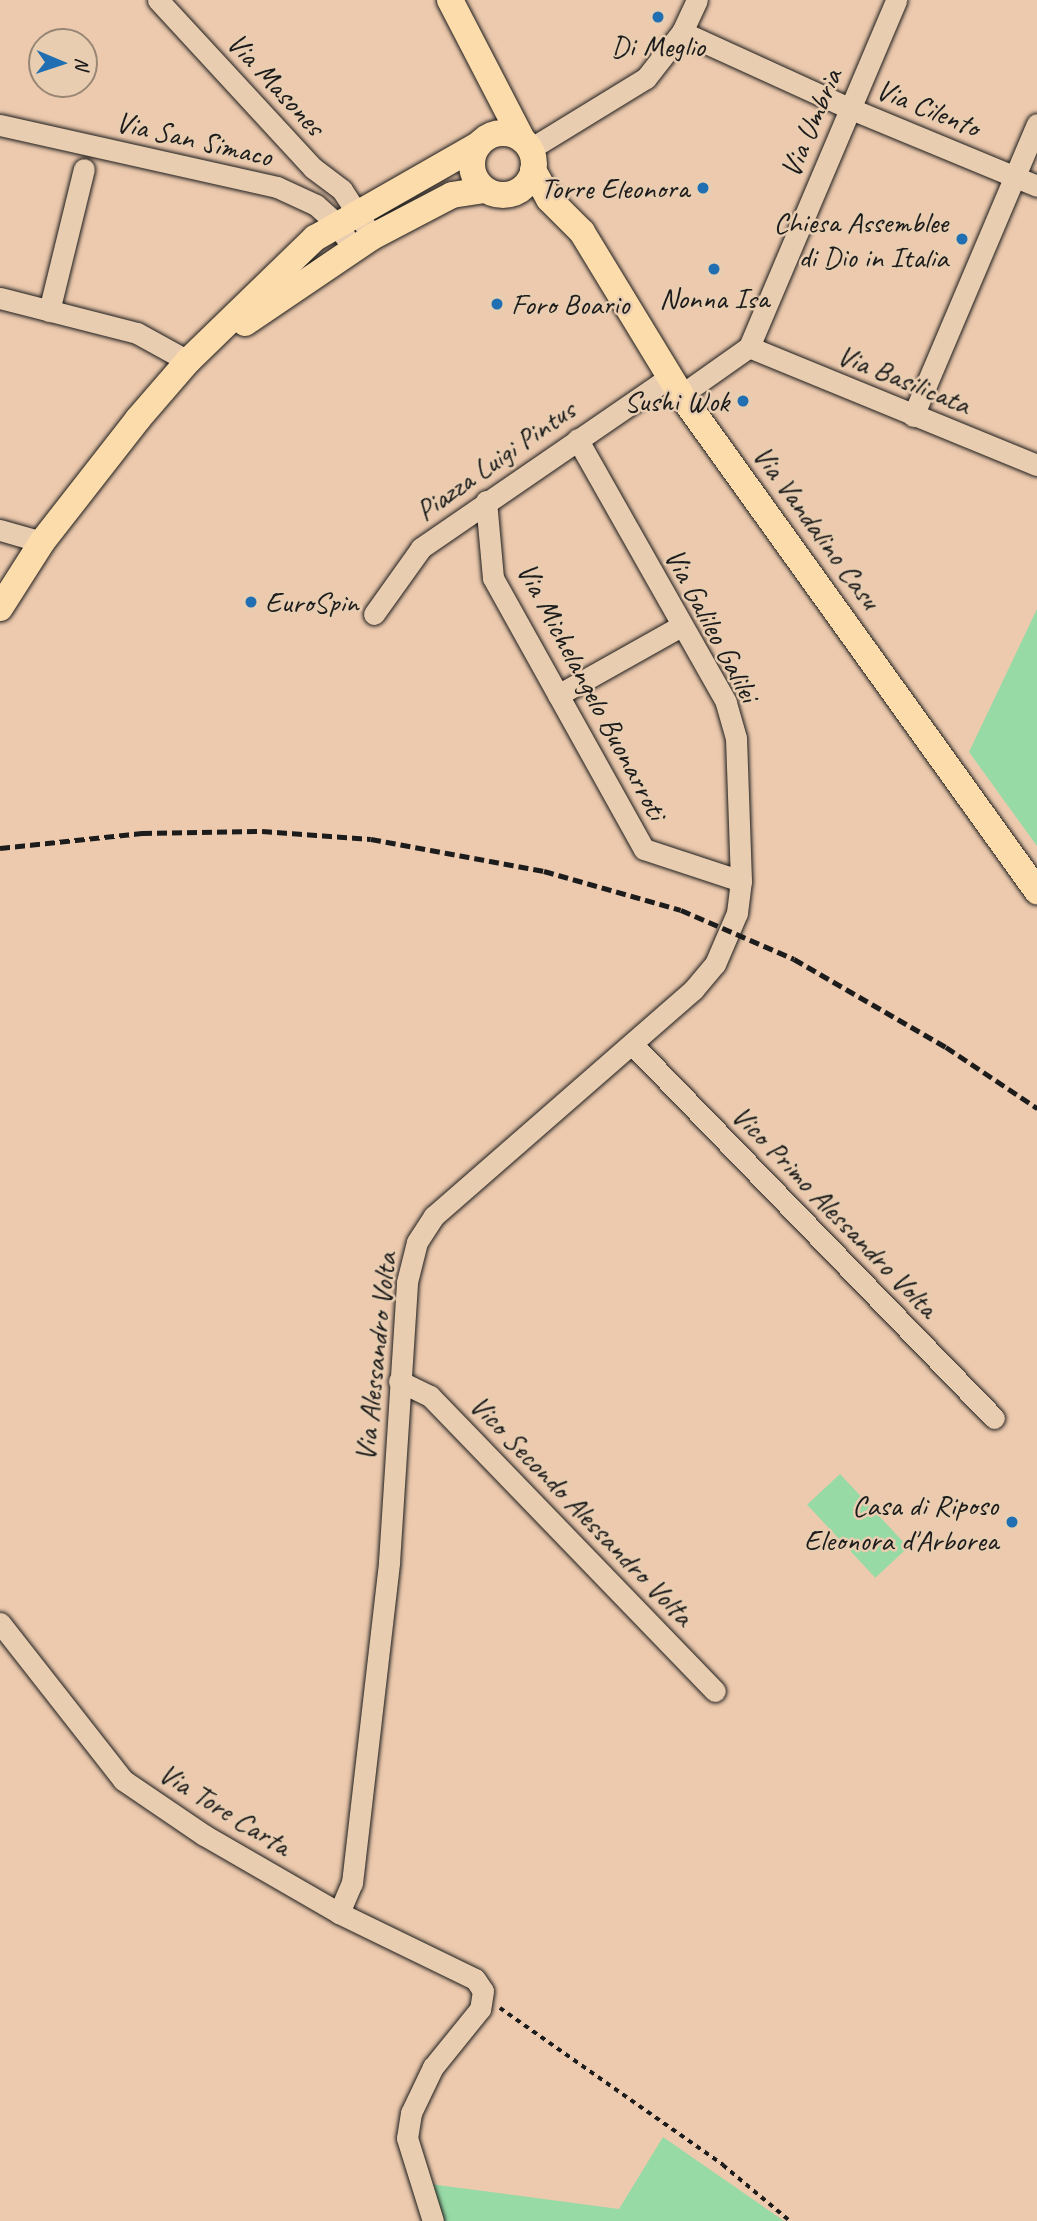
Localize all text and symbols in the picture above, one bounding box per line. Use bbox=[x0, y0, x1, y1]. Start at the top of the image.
marker: Di Meglio bbox=[650, 9, 666, 25]
street label: Via Masones bbox=[219, 25, 333, 143]
north arrow bbox=[28, 28, 98, 98]
place label: Di Meglio bbox=[611, 28, 705, 64]
text: N bbox=[70, 57, 94, 70]
street label: Via Umbria bbox=[772, 64, 850, 182]
street label: Via Cilento bbox=[871, 71, 985, 145]
street label: Via San Simaco bbox=[113, 104, 275, 174]
place label: Torre Eleonora bbox=[539, 170, 689, 206]
marker: Torre Eleonora bbox=[695, 180, 711, 196]
place label: Chiesa Assemblee di Dio in Italia bbox=[775, 204, 948, 274]
marker: Chiesa Assemblee di Dio in Italia bbox=[954, 231, 970, 247]
marker: Nonna Isa bbox=[706, 261, 722, 277]
place label: Nonna Isa bbox=[659, 280, 769, 316]
place label: Foro Boario bbox=[511, 286, 628, 322]
marker: Foro Boario bbox=[489, 296, 505, 312]
street label: Via Basilicata bbox=[832, 336, 976, 422]
place label: Sushi Wok bbox=[624, 383, 729, 419]
street label: Piazza Luigi Pintus bbox=[408, 392, 582, 528]
marker: Sushi Wok bbox=[735, 393, 751, 409]
street label: Via Vandalino Casu bbox=[745, 438, 889, 616]
street label: Via Galileo Galilei bbox=[656, 542, 768, 708]
street label: Via Michelangelo Buonarroti bbox=[509, 556, 675, 826]
place label: EuroSpin bbox=[265, 584, 358, 620]
marker: EuroSpin bbox=[243, 594, 259, 610]
street label: Vico Primo Alessandro Volta bbox=[724, 1097, 946, 1325]
street label: Via Alessandro Volta bbox=[346, 1252, 404, 1462]
street label: Vico Secondo Alessandro Volta bbox=[463, 1388, 701, 1632]
place label: Casa di Riposo Eleonora d'Arborea bbox=[804, 1487, 998, 1558]
marker: Casa di Riposo Eleonora d'Arborea bbox=[1004, 1514, 1020, 1530]
street label: Via Tore Carta bbox=[152, 1754, 298, 1864]

